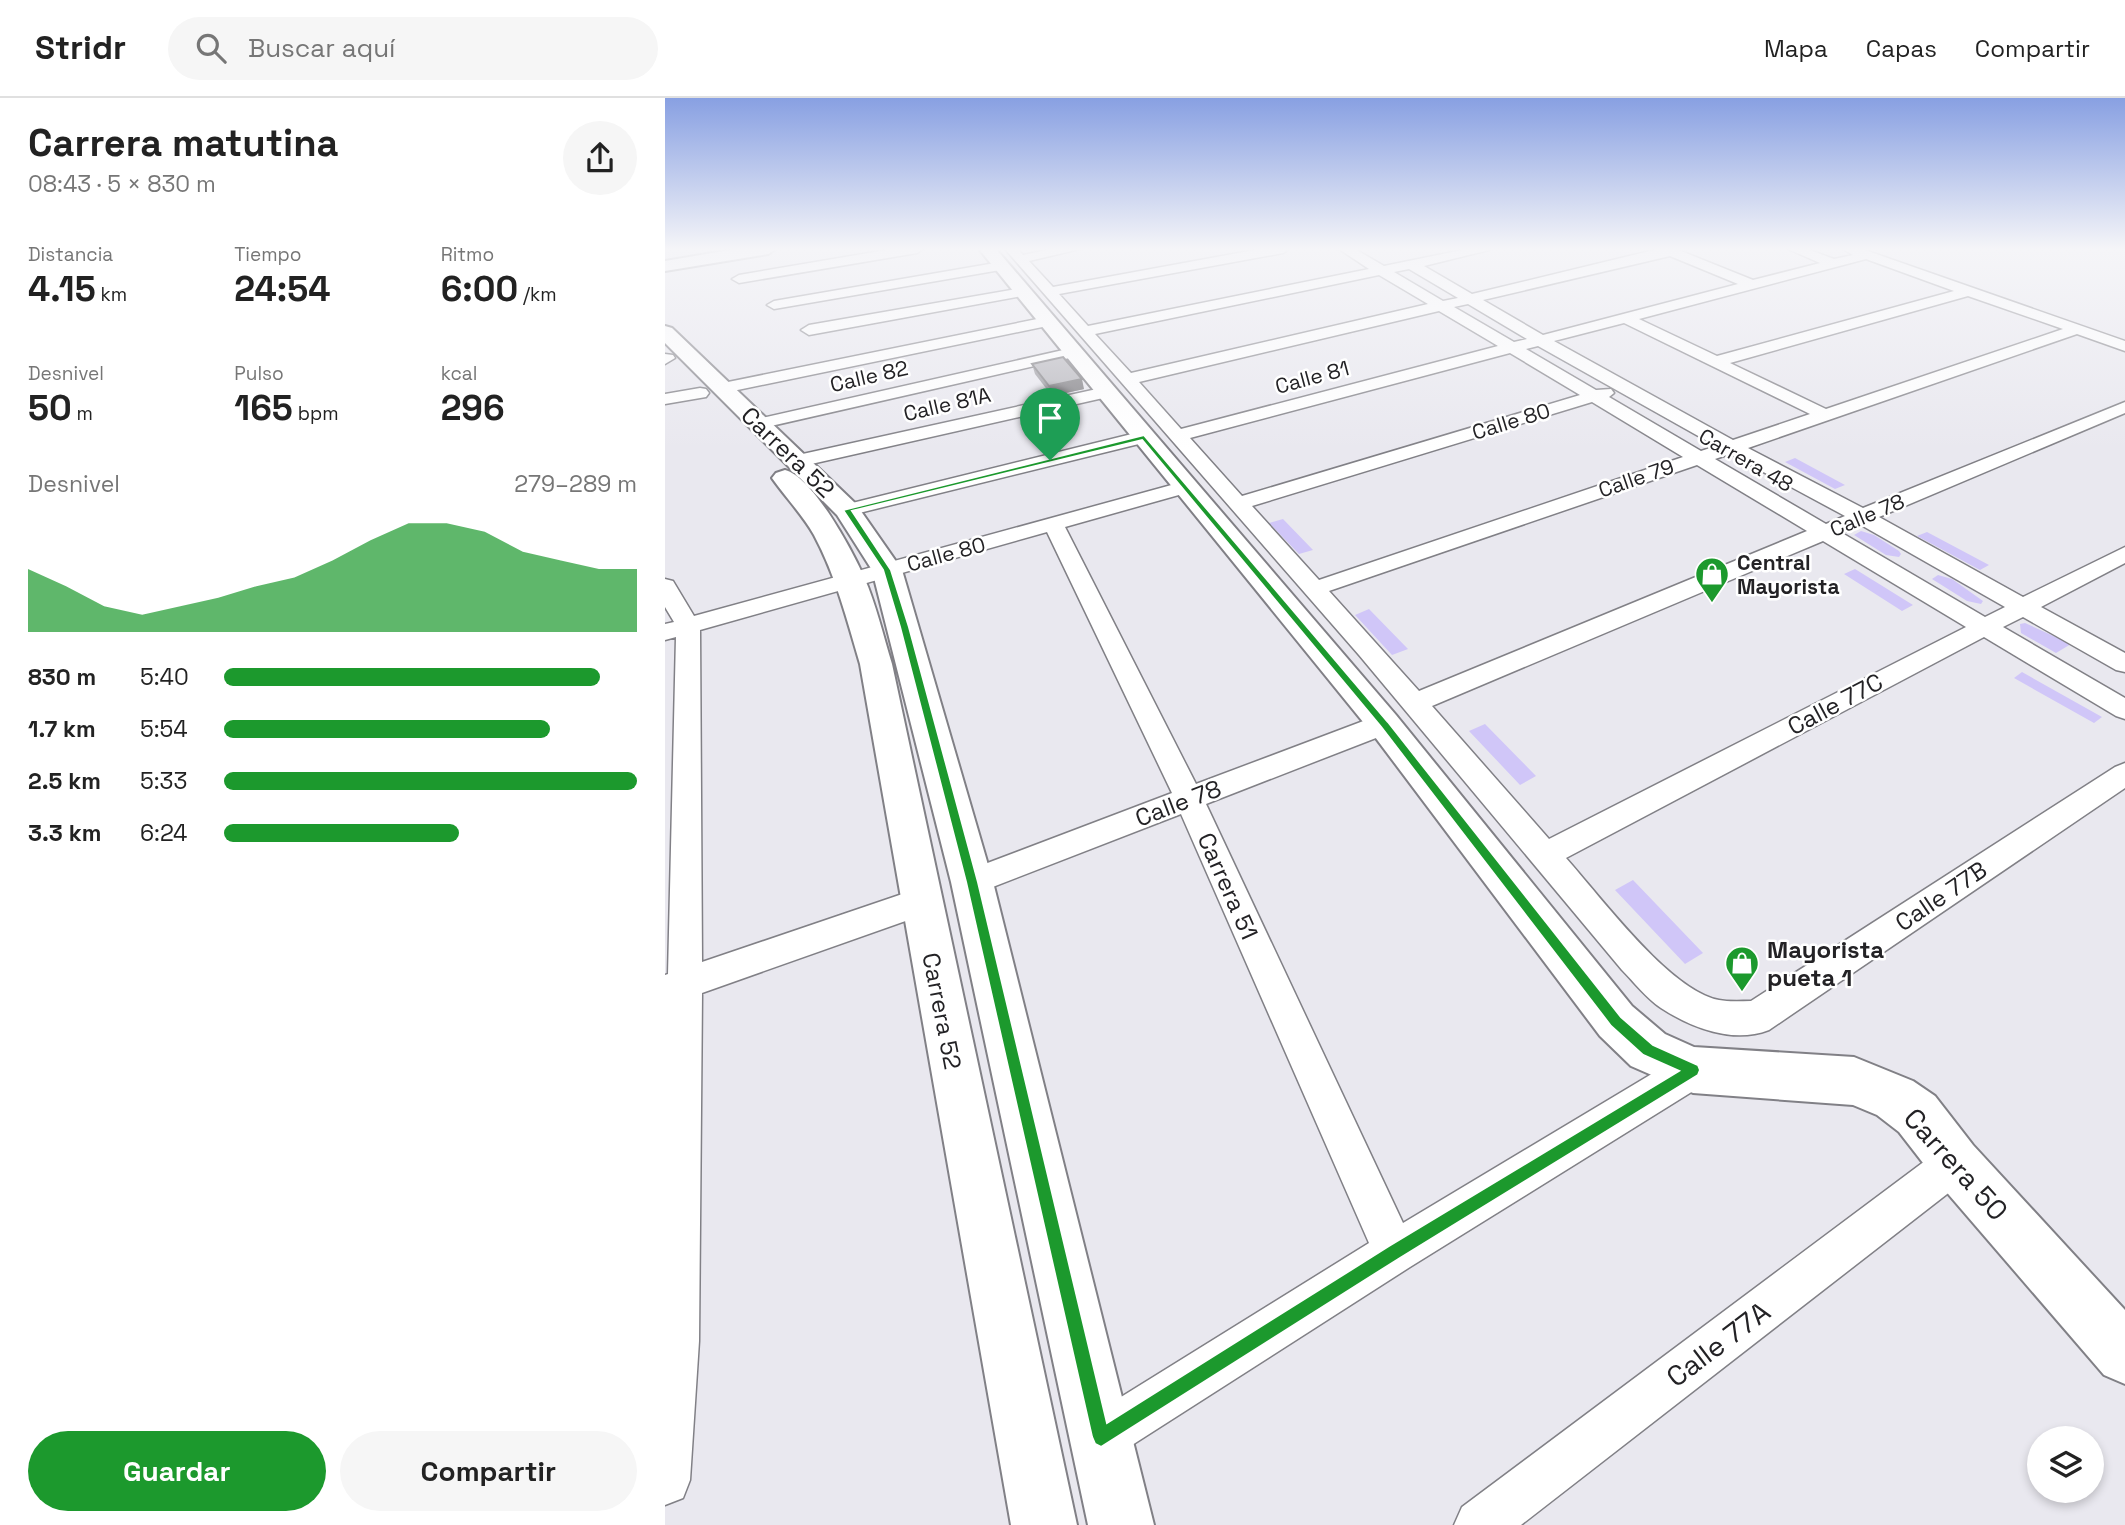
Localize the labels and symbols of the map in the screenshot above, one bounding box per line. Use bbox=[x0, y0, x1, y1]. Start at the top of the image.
street label: Calle 82 bbox=[827, 354, 911, 398]
street label: Calle 81 bbox=[1272, 354, 1352, 400]
street label: Calle 81A bbox=[901, 381, 993, 427]
pin bbox=[1020, 388, 1080, 460]
street label: Calle 80 bbox=[1469, 396, 1553, 446]
street label: Carrera 52 bbox=[735, 400, 841, 504]
street label: Carrera 48 bbox=[1694, 422, 1798, 498]
street label: Calle 79 bbox=[1595, 452, 1677, 504]
street label: Calle 78 bbox=[1826, 487, 1908, 543]
street label: Calle 80 bbox=[904, 531, 988, 577]
place label: Central Mayorista bbox=[1737, 549, 1840, 600]
shop icon: Central Mayorista bbox=[1693, 555, 1731, 604]
street label: Calle 77C bbox=[1782, 666, 1888, 742]
street label: Calle 78 bbox=[1131, 772, 1225, 834]
street label: Carrera 51 bbox=[1191, 828, 1265, 944]
street label: Calle 77B bbox=[1889, 854, 1993, 938]
place label: Mayorista pueta 1 bbox=[1767, 934, 1884, 993]
shop icon: Mayorista pueta 1 bbox=[1723, 944, 1761, 993]
street label: Carrera 52 bbox=[915, 950, 969, 1072]
street label: Carrera 50 bbox=[1896, 1100, 2016, 1228]
street label: Calle 77A bbox=[1659, 1293, 1777, 1395]

